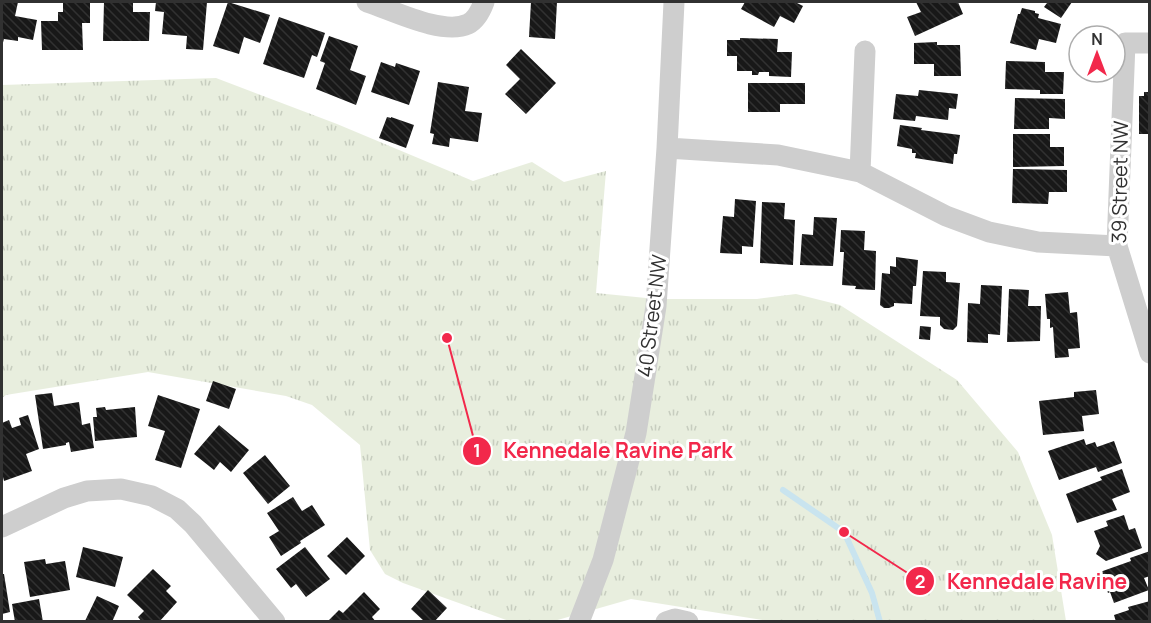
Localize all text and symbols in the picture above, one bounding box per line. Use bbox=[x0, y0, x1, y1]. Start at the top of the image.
north arrow bbox=[1067, 24, 1127, 84]
text: N bbox=[1091, 28, 1103, 50]
street label: 39 Street NW bbox=[1105, 120, 1134, 244]
street label: 40 Street NW bbox=[631, 253, 672, 379]
callout: Kennedale Ravine Park bbox=[462, 431, 745, 470]
text: Kennedale Ravine Park bbox=[503, 436, 733, 464]
text: 1 bbox=[473, 438, 481, 462]
callout: Kennedale Ravine bbox=[905, 562, 1139, 601]
text: Kennedale Ravine bbox=[947, 567, 1127, 595]
text: 2 bbox=[915, 569, 925, 593]

